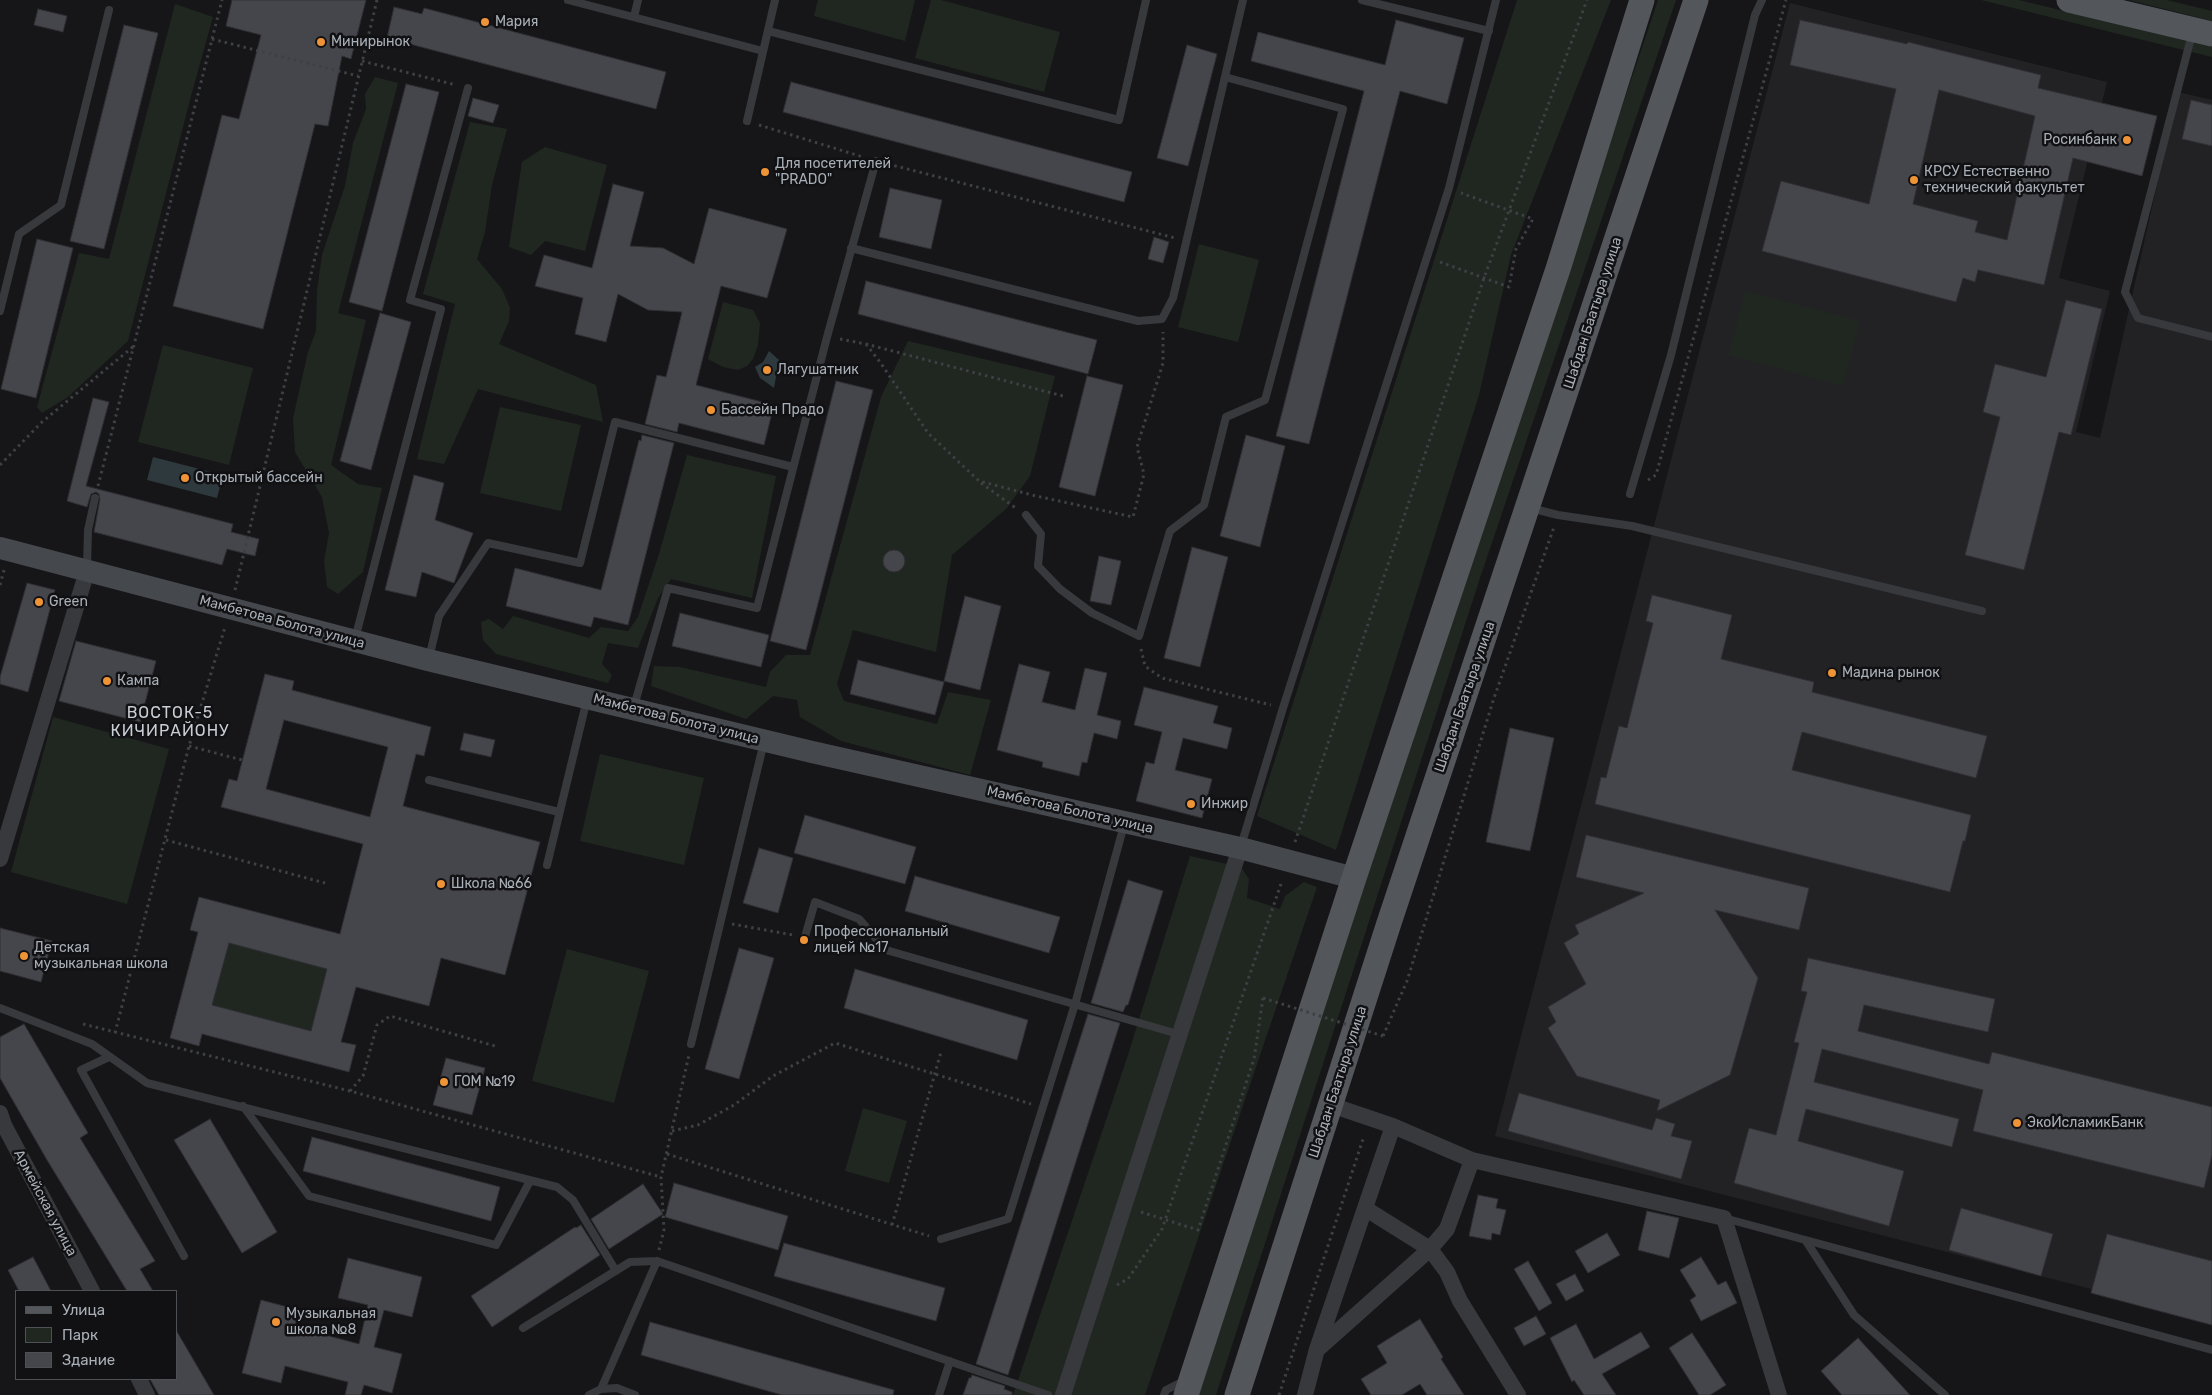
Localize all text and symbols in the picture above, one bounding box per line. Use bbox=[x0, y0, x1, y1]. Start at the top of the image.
place label: Мария bbox=[495, 14, 538, 30]
marker: Мария bbox=[479, 16, 491, 28]
place label: Минирынок bbox=[331, 34, 410, 50]
marker: Минирынок bbox=[315, 36, 327, 48]
place label: Росинбанк bbox=[2043, 132, 2117, 148]
marker: Росинбанк bbox=[2121, 134, 2133, 146]
place label: Для посетителей "PRADO" bbox=[775, 156, 891, 188]
place label: КРСУ Естественно технический факультет bbox=[1924, 164, 2085, 196]
marker: Для посетителей "PRADO" bbox=[759, 166, 771, 178]
marker: КРСУ Естественно технический факультет bbox=[1908, 174, 1920, 186]
street label: Шабдан Баатыра улица bbox=[1561, 235, 1625, 391]
place label: Лягушатник bbox=[777, 362, 859, 378]
marker: Лягушатник bbox=[761, 364, 773, 376]
place label: Бассейн Прадо bbox=[721, 402, 824, 418]
marker: Бассейн Прадо bbox=[705, 404, 717, 416]
place label: Открытый бассейн bbox=[195, 470, 323, 486]
marker: Открытый бассейн bbox=[179, 472, 191, 484]
street label: Мамбетова Болота улица bbox=[198, 592, 366, 652]
place label: Green bbox=[49, 594, 88, 610]
marker: Green bbox=[33, 596, 45, 608]
street label: Шабдан Баатыра улица bbox=[1431, 619, 1499, 775]
place label: Мадина рынок bbox=[1842, 665, 1940, 681]
marker: Мадина рынок bbox=[1826, 667, 1838, 679]
place label: Кампа bbox=[117, 673, 159, 689]
marker: Кампа bbox=[101, 675, 113, 687]
street label: Мамбетова Болота улица bbox=[591, 690, 761, 748]
district label: ВОСТОК-5 КИЧИРАЙОНУ bbox=[109, 703, 231, 741]
street label: Мамбетова Болота улица bbox=[985, 783, 1155, 837]
place label: Инжир bbox=[1201, 796, 1248, 812]
marker: Инжир bbox=[1185, 798, 1197, 810]
place label: Школа №66 bbox=[451, 876, 532, 892]
marker: Школа №66 bbox=[435, 878, 447, 890]
place label: Профессиональный лицей №17 bbox=[814, 924, 949, 956]
marker: Профессиональный лицей №17 bbox=[798, 934, 810, 946]
place label: Детская музыкальная школа bbox=[34, 940, 168, 972]
marker: Детская музыкальная школа bbox=[18, 950, 30, 962]
street label: Шабдан Баатыра улица bbox=[1306, 1004, 1370, 1160]
place label: ГОМ №19 bbox=[454, 1074, 516, 1090]
marker: ГОМ №19 bbox=[438, 1076, 450, 1088]
place label: ЭкоИсламикБанк bbox=[2027, 1115, 2143, 1131]
marker: ЭкоИсламикБанк bbox=[2011, 1117, 2023, 1129]
street label: Армейская улица bbox=[10, 1147, 80, 1259]
legend bbox=[15, 1290, 178, 1380]
text: Улица bbox=[62, 1301, 105, 1319]
place label: Музыкальная школа №8 bbox=[286, 1306, 376, 1338]
marker: Музыкальная школа №8 bbox=[270, 1316, 282, 1328]
text: Парк bbox=[62, 1326, 98, 1344]
text: Здание bbox=[62, 1351, 115, 1369]

